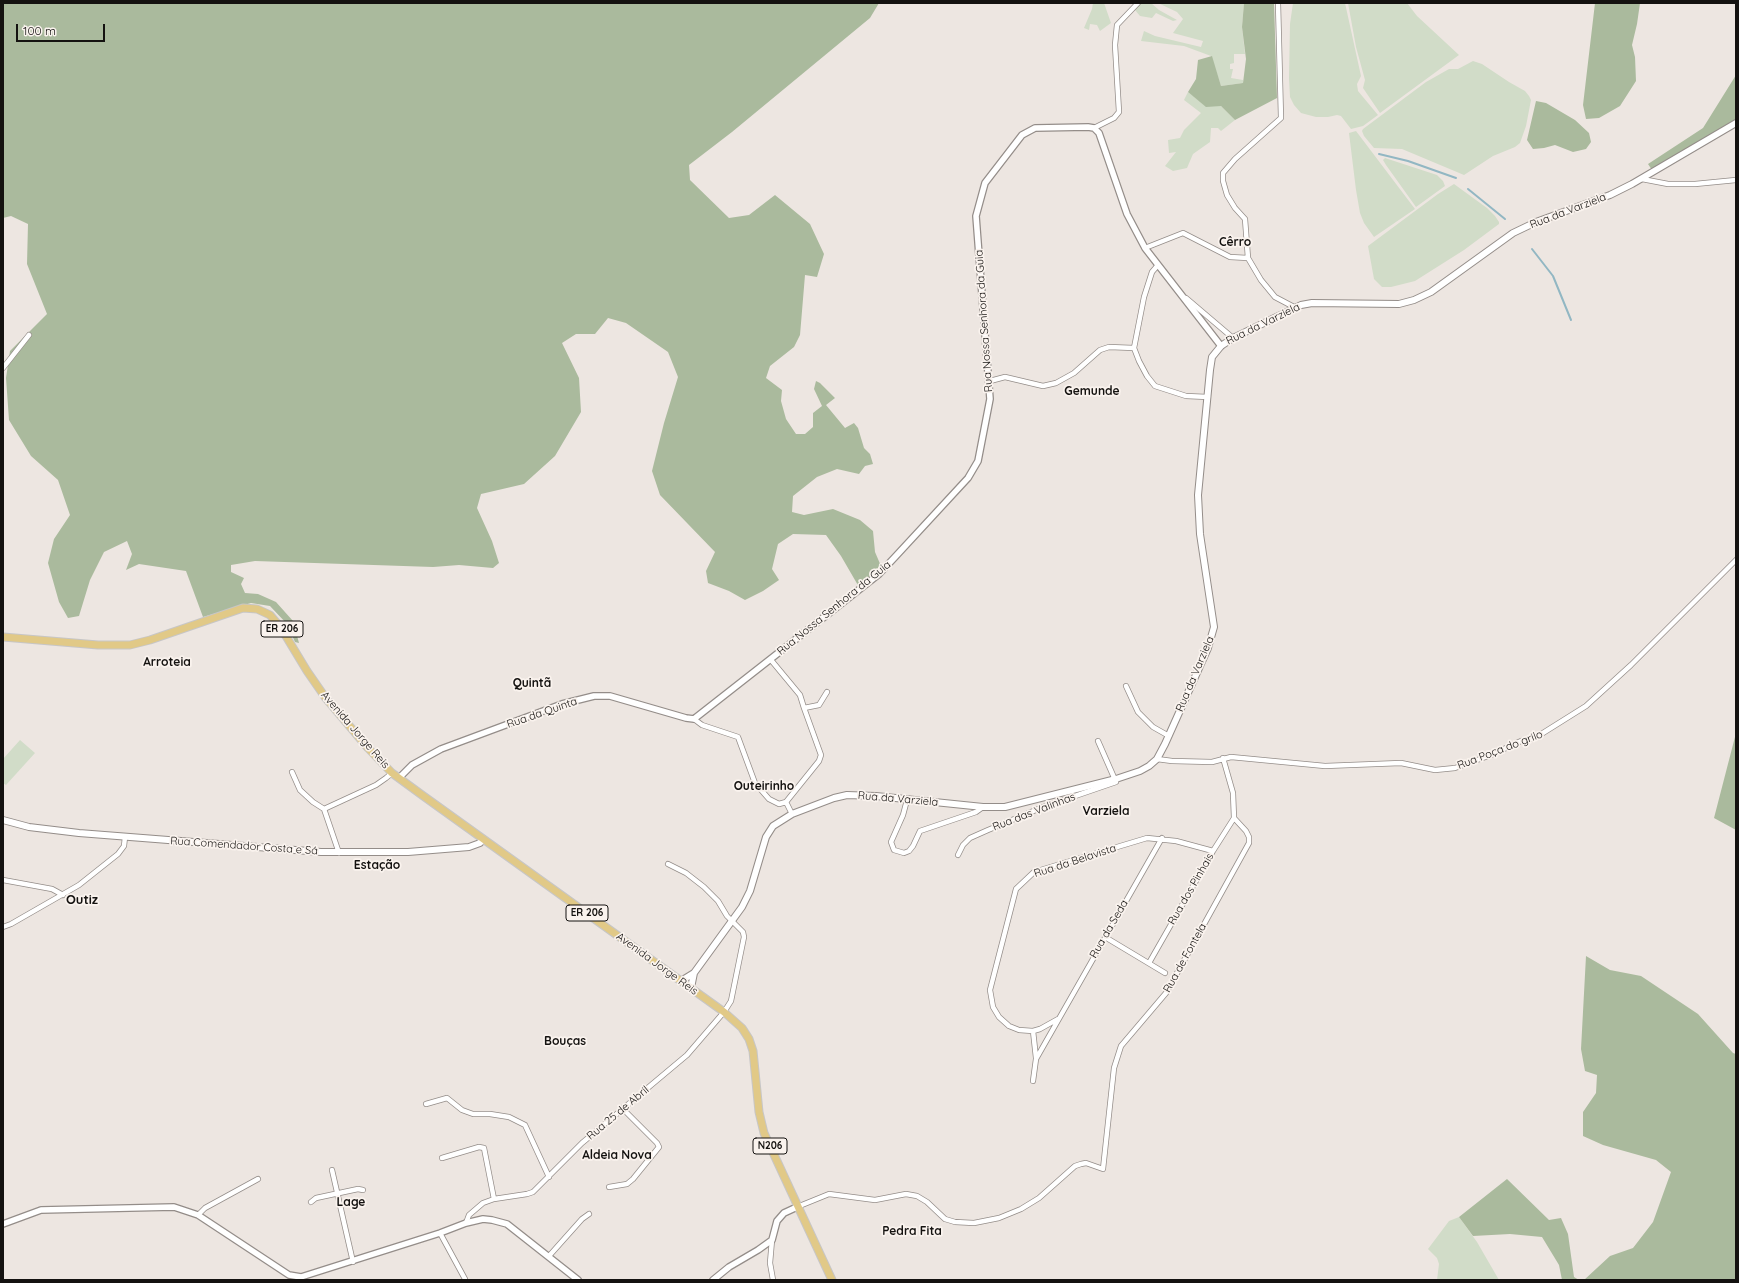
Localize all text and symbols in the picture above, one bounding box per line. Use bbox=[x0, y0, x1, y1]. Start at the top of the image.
scale bar bbox=[18, 16, 107, 42]
text: 100 m bbox=[23, 23, 56, 38]
street label: Rua da Varziela bbox=[1528, 190, 1608, 232]
district label: Cêrro bbox=[1219, 235, 1251, 249]
street label: Rua Nossa Senhora da Guia bbox=[972, 249, 996, 393]
street label: Rua da Varziela bbox=[1224, 300, 1302, 348]
district label: Gemunde bbox=[1064, 384, 1120, 398]
street label: Rua Nossa Senhora da Guia bbox=[774, 558, 894, 658]
road number: ER 206 bbox=[261, 621, 303, 637]
street label: Rua da Varziela bbox=[1173, 634, 1217, 714]
district label: Arroteia bbox=[143, 655, 191, 669]
district label: Quintã bbox=[513, 676, 551, 690]
street label: Avenida Jorge Reis bbox=[318, 689, 392, 771]
street label: Rua da Quinta bbox=[505, 695, 579, 731]
street label: Rua Poça do grilo bbox=[1455, 728, 1545, 772]
district label: Outeirinho bbox=[734, 779, 794, 793]
street label: Rua da Varziela bbox=[857, 789, 939, 809]
street label: Rua das Valinhas bbox=[991, 790, 1077, 834]
district label: Varziela bbox=[1082, 804, 1130, 818]
street label: Rua Comendador Costa e Sá bbox=[170, 834, 318, 858]
street label: Rua da Belavista bbox=[1032, 841, 1118, 881]
street label: Rua dos Pinhais bbox=[1165, 851, 1217, 927]
district label: Estação bbox=[354, 858, 400, 872]
district label: Outiz bbox=[66, 892, 98, 908]
street label: Rua da Seda bbox=[1087, 897, 1131, 961]
road number: ER 206 bbox=[566, 905, 608, 921]
street label: Rua de Fontela bbox=[1161, 921, 1209, 995]
street label: Avenida Jorge Reis bbox=[614, 930, 700, 998]
district label: Bouças bbox=[544, 1034, 586, 1048]
street label: Rua 25 de Abril bbox=[584, 1083, 652, 1143]
road number: N206 bbox=[753, 1138, 787, 1154]
district label: Aldeia Nova bbox=[582, 1148, 652, 1162]
district label: Lage bbox=[337, 1195, 365, 1209]
district label: Pedra Fita bbox=[882, 1224, 942, 1238]

